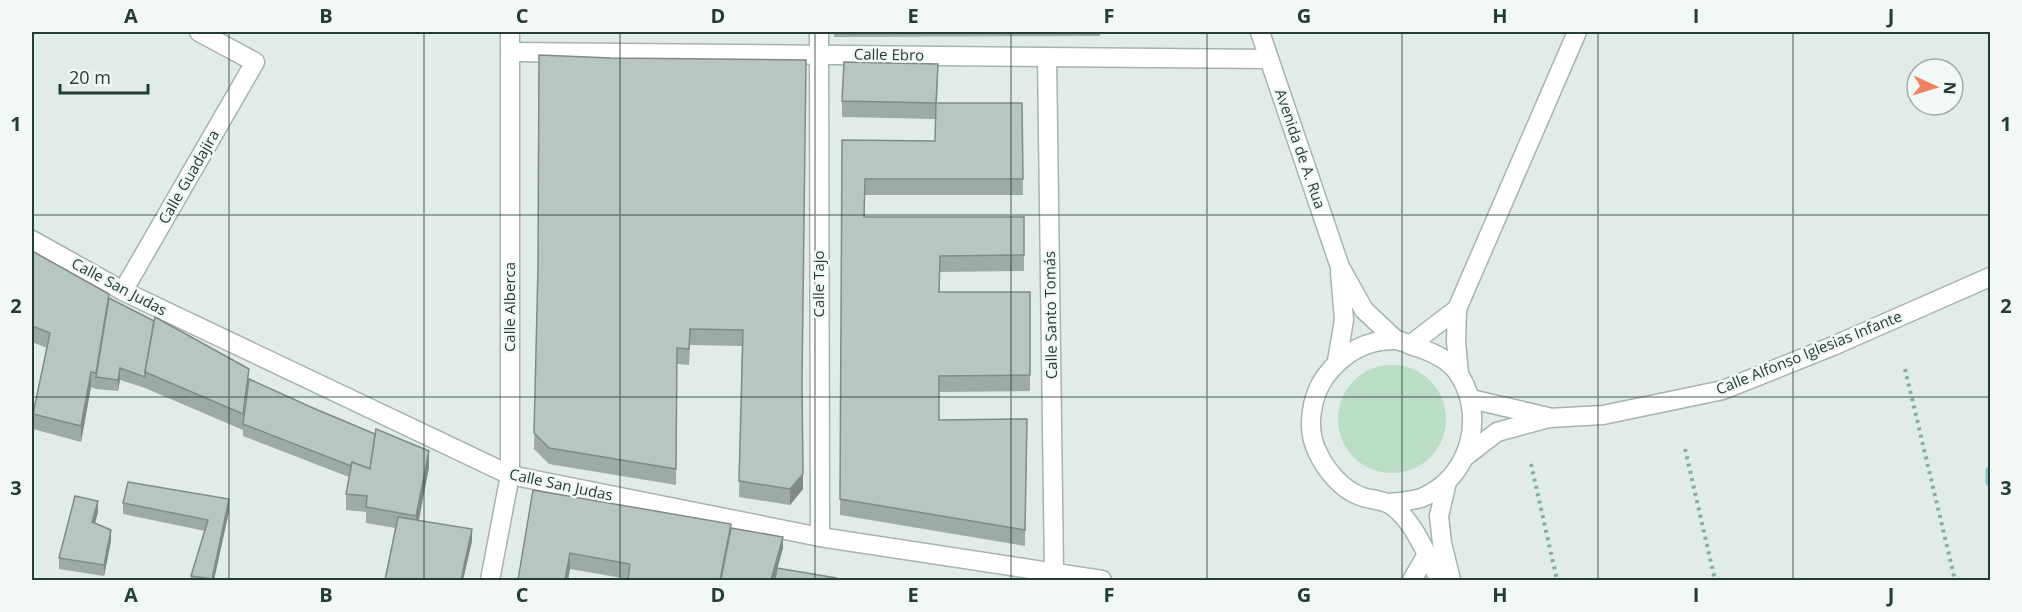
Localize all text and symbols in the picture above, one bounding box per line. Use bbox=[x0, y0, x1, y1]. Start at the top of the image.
text: A bbox=[124, 2, 138, 29]
text: B bbox=[319, 2, 333, 29]
text: C bbox=[516, 2, 529, 29]
text: D bbox=[711, 2, 725, 29]
text: E bbox=[907, 2, 919, 29]
text: F bbox=[1104, 2, 1114, 29]
text: G bbox=[1297, 2, 1311, 29]
text: H bbox=[1492, 2, 1508, 29]
text: I bbox=[1693, 2, 1699, 29]
text: J bbox=[1886, 2, 1894, 29]
street label: Calle Ebro bbox=[854, 43, 924, 65]
scale bar bbox=[60, 57, 148, 95]
north arrow bbox=[1905, 57, 1965, 117]
text: 20 m bbox=[69, 65, 111, 89]
text: N bbox=[1939, 81, 1961, 95]
street label: Avenida de A. Rua bbox=[1271, 86, 1331, 211]
text: 1 bbox=[10, 110, 22, 137]
text: 1 bbox=[2000, 110, 2012, 137]
street label: Calle Guadajira bbox=[153, 126, 223, 227]
street label: Calle Tajo bbox=[808, 250, 828, 318]
street label: Calle Santo Tomás bbox=[1039, 251, 1061, 379]
street label: Calle San Judas bbox=[68, 253, 171, 320]
street label: Calle Alberca bbox=[499, 262, 519, 352]
text: 2 bbox=[10, 292, 22, 319]
text: 2 bbox=[2000, 292, 2012, 319]
street label: Calle Alfonso Iglesias Infante bbox=[1713, 306, 1905, 399]
street label: Calle San Judas bbox=[508, 463, 615, 505]
text: 3 bbox=[10, 474, 22, 501]
text: 3 bbox=[2000, 474, 2012, 501]
text: A bbox=[124, 581, 138, 608]
text: B bbox=[319, 581, 333, 608]
text: C bbox=[516, 581, 529, 608]
text: D bbox=[711, 581, 725, 608]
text: E bbox=[907, 581, 919, 608]
text: F bbox=[1104, 581, 1114, 608]
text: G bbox=[1297, 581, 1311, 608]
text: H bbox=[1492, 581, 1508, 608]
text: I bbox=[1693, 581, 1699, 608]
text: J bbox=[1886, 581, 1894, 608]

